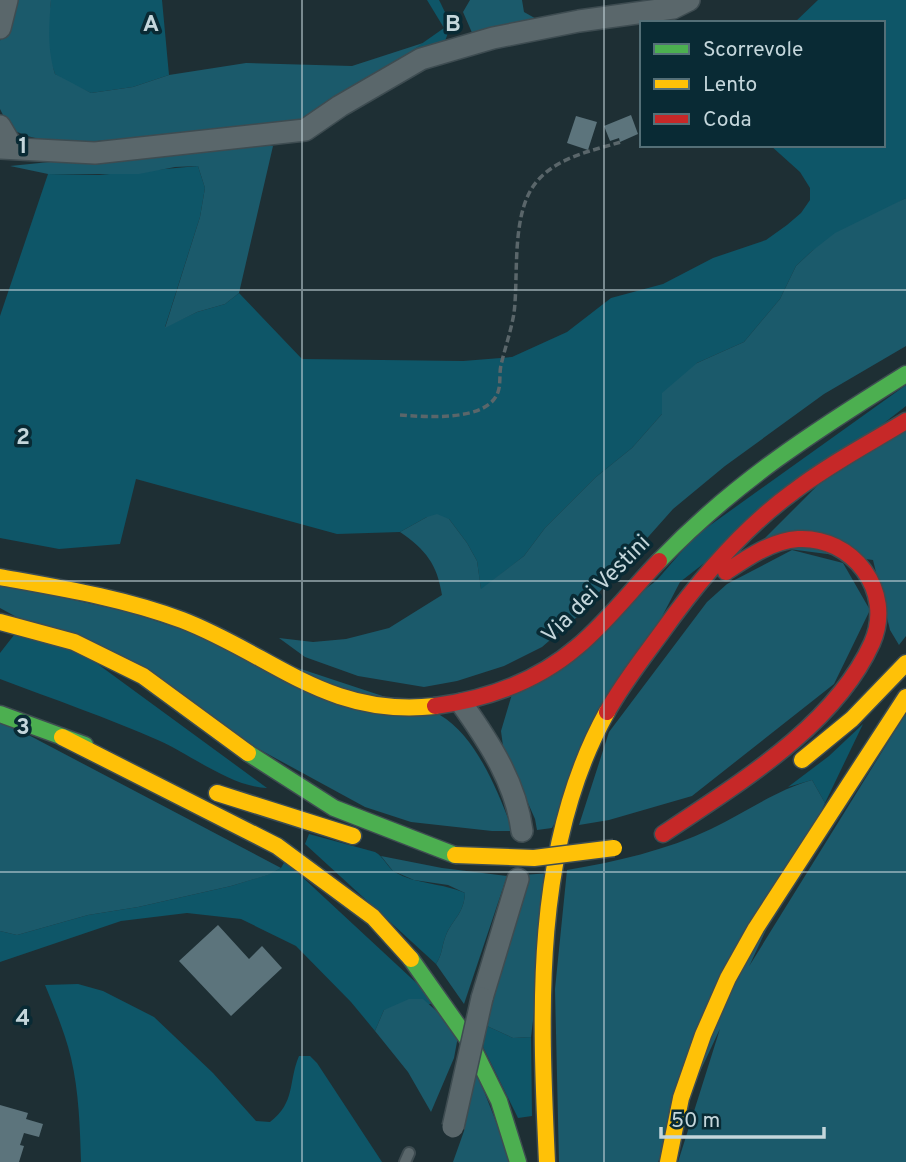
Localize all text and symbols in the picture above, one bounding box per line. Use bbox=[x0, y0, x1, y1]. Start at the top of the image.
text: A bbox=[143, 11, 159, 40]
text: B bbox=[445, 11, 461, 40]
legend bbox=[640, 21, 885, 147]
text: Scorrevole bbox=[703, 37, 803, 64]
text: Lento bbox=[703, 72, 757, 99]
text: Coda bbox=[703, 107, 752, 134]
text: 1 bbox=[18, 133, 28, 162]
text: 2 bbox=[16, 424, 30, 453]
street label: Via dei Vestini bbox=[536, 529, 658, 651]
text: 3 bbox=[16, 714, 30, 743]
text: 4 bbox=[16, 1005, 30, 1034]
scale bar bbox=[661, 1096, 824, 1140]
text: 50 m bbox=[671, 1108, 720, 1135]

